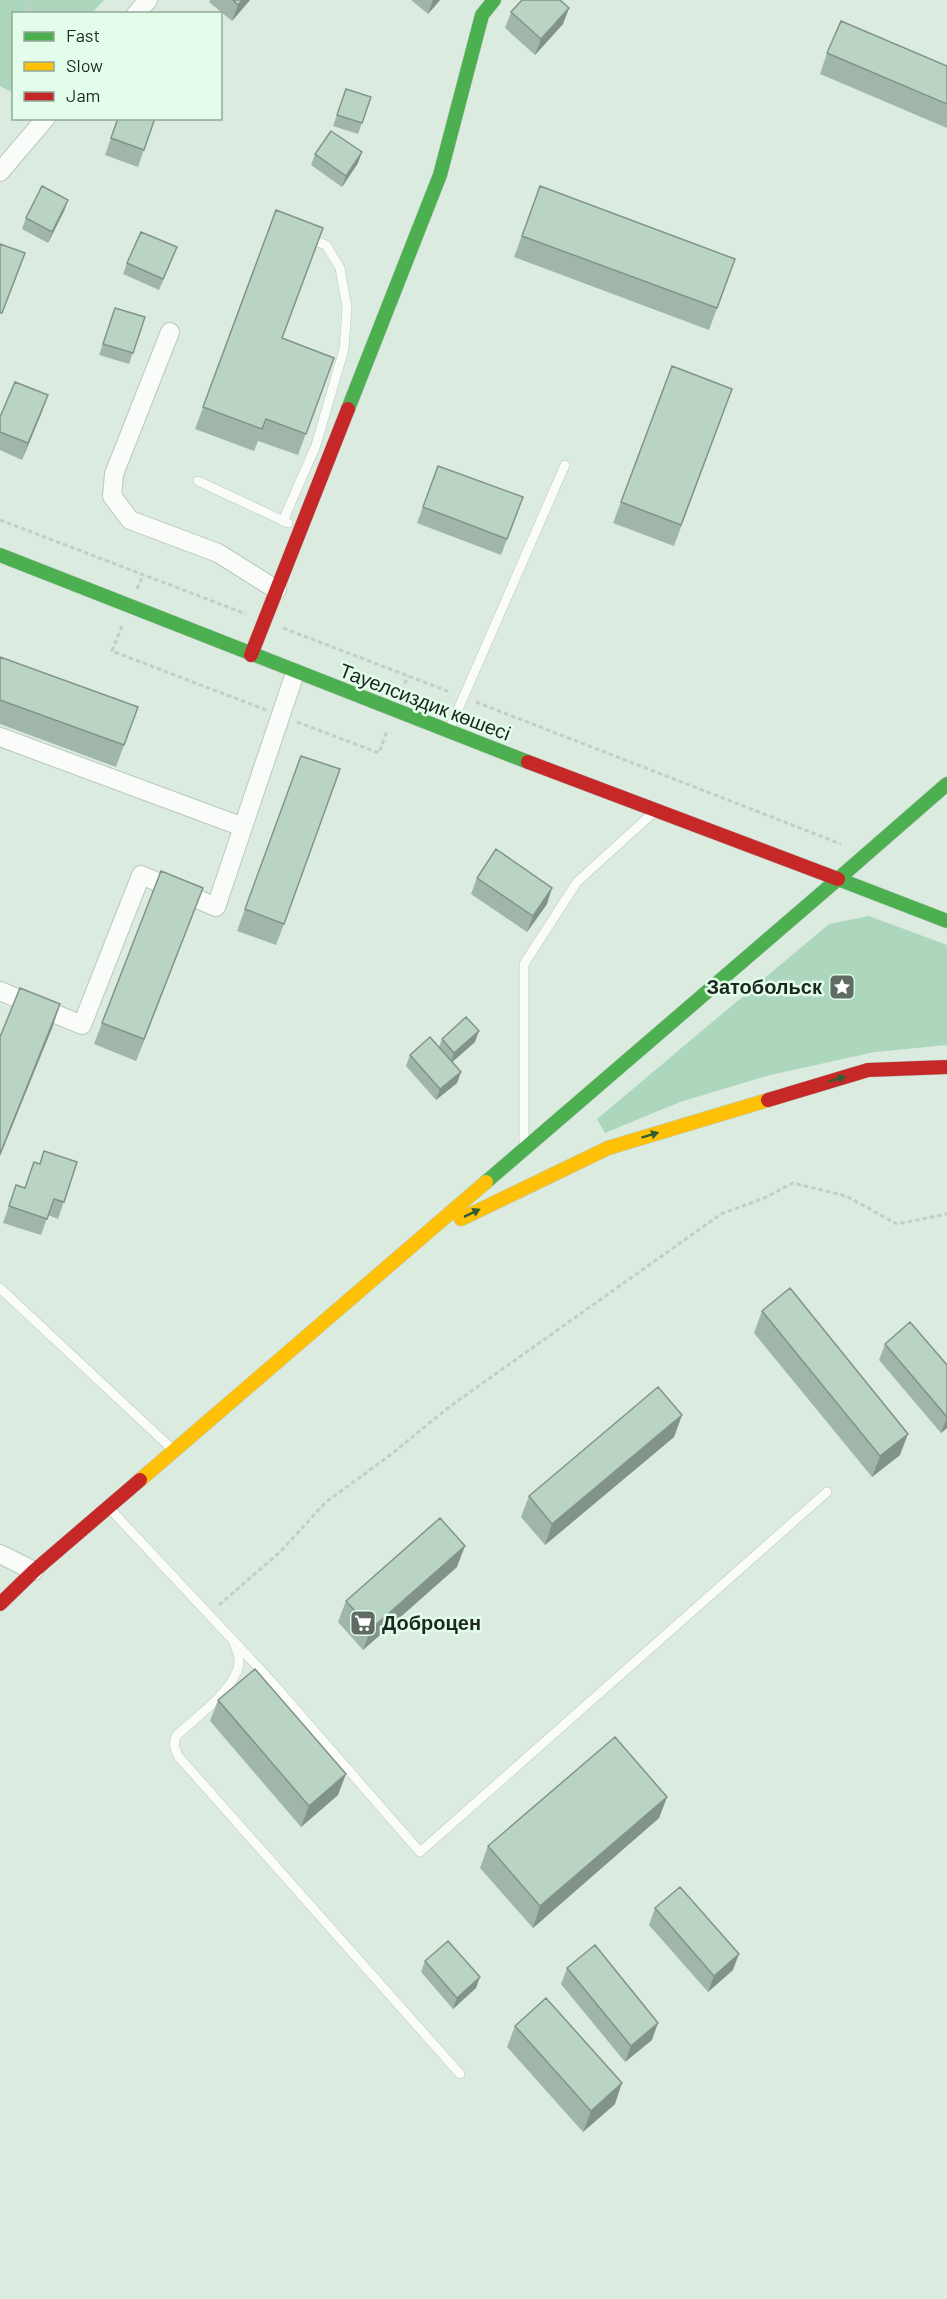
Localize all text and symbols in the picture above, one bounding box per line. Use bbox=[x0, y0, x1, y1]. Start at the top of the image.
legend bbox=[12, 12, 222, 120]
text: Fast bbox=[66, 24, 100, 46]
text: Slow bbox=[66, 54, 103, 76]
text: Jam bbox=[66, 84, 100, 106]
street label: Тауелсиздик көшесі bbox=[337, 657, 514, 745]
place icon: Затобольск bbox=[827, 972, 857, 1002]
place label: Затобольск bbox=[706, 974, 823, 998]
one-way arrow bbox=[828, 1074, 846, 1083]
one-way arrow bbox=[641, 1130, 659, 1139]
one-way arrow bbox=[464, 1209, 481, 1218]
supermarket icon: Доброцен bbox=[348, 1608, 378, 1638]
place label: Доброцен bbox=[382, 1610, 481, 1634]

